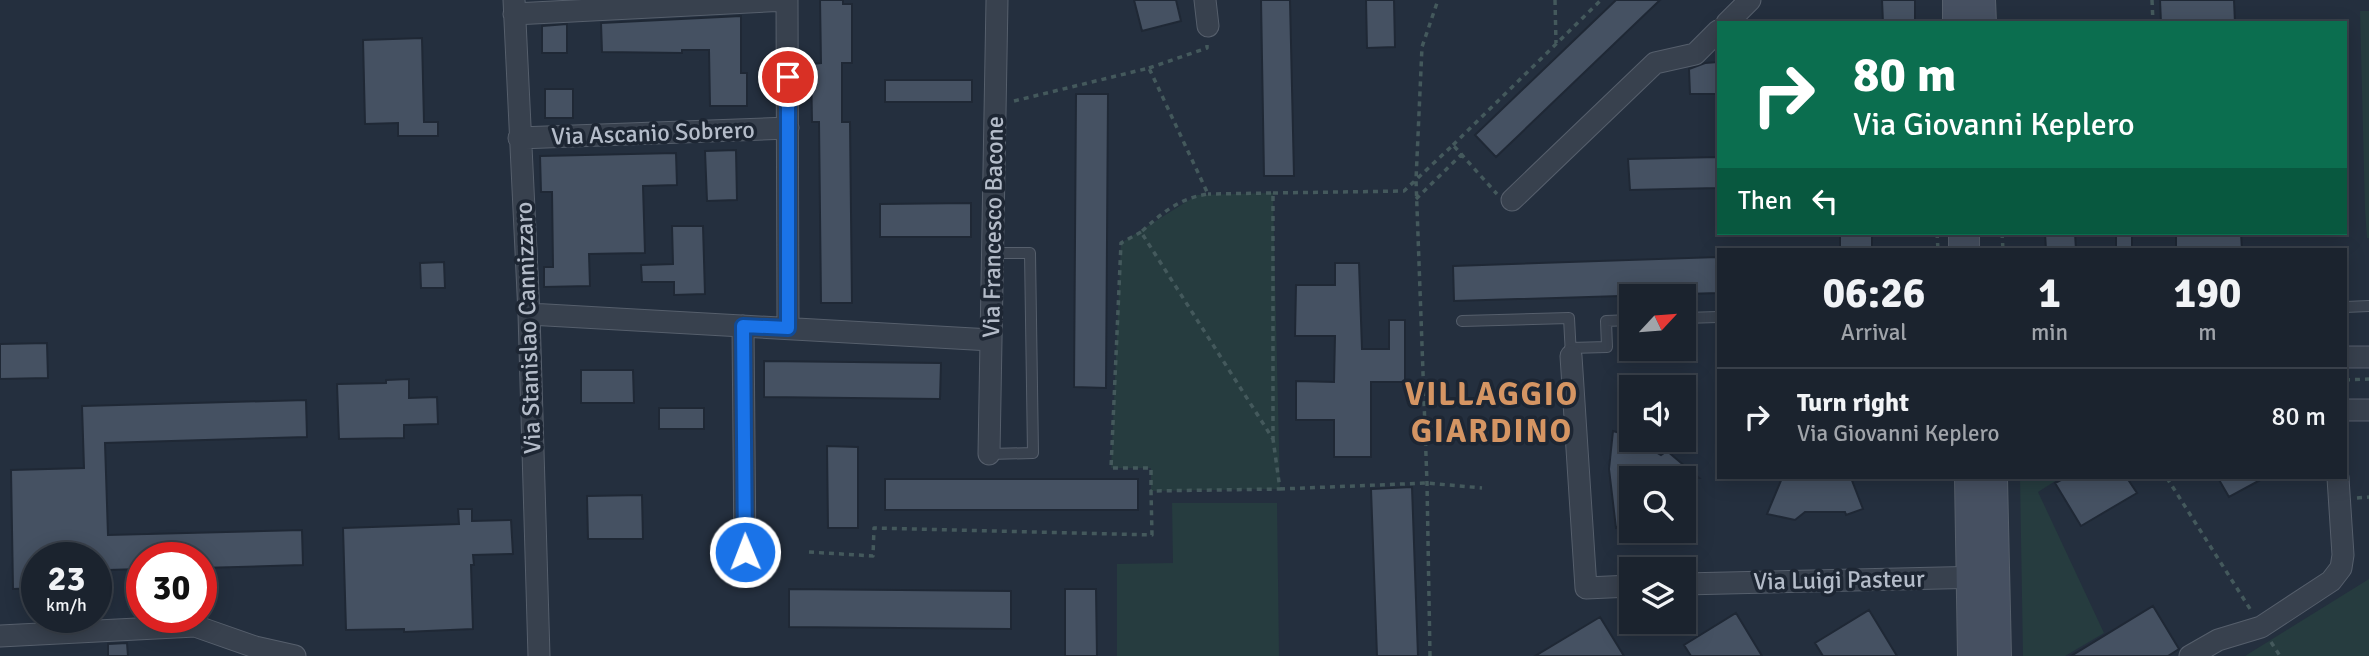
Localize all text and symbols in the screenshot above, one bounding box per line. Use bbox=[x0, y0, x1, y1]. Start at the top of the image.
text: 80 m bbox=[1853, 45, 1956, 105]
pin bbox=[758, 47, 818, 107]
icon: right bbox=[1738, 49, 1829, 140]
icon: arrive bbox=[769, 58, 807, 96]
text: Via Giovanni Keplero bbox=[1853, 105, 2135, 144]
street label: Via Ascanio Sobrero bbox=[551, 114, 755, 152]
street label: Via Francesco Bacone bbox=[976, 116, 1010, 338]
icon: left bbox=[1806, 182, 1844, 220]
text: Then bbox=[1738, 185, 1792, 217]
street label: Via Stanislao Cannizzaro bbox=[509, 201, 547, 455]
text: 06:26 bbox=[1822, 268, 1926, 319]
text: 1 bbox=[2038, 268, 2061, 319]
text: 190 bbox=[2173, 268, 2242, 319]
north arrow bbox=[1619, 284, 1696, 360]
map controls bbox=[1619, 284, 1696, 634]
text: Arrival bbox=[1841, 318, 1907, 347]
text: min bbox=[2031, 318, 2068, 347]
text: m bbox=[2198, 318, 2217, 347]
district label: VILLAGGIO GIARDINO bbox=[1405, 375, 1579, 451]
button: sound bbox=[1619, 375, 1696, 452]
text: Turn right bbox=[1797, 387, 1909, 419]
icon: right bbox=[1738, 398, 1776, 436]
text: 80 m bbox=[2271, 401, 2326, 433]
text: Via Giovanni Keplero bbox=[1797, 419, 1999, 448]
button: search bbox=[1619, 466, 1696, 543]
position arrow bbox=[708, 515, 782, 589]
speed limit sign: 30 bbox=[126, 542, 217, 633]
text: 23 bbox=[48, 557, 85, 600]
button: layers bbox=[1619, 557, 1696, 634]
street label: Via Luigi Pasteur bbox=[1753, 564, 1925, 596]
text: km/h bbox=[46, 594, 87, 616]

